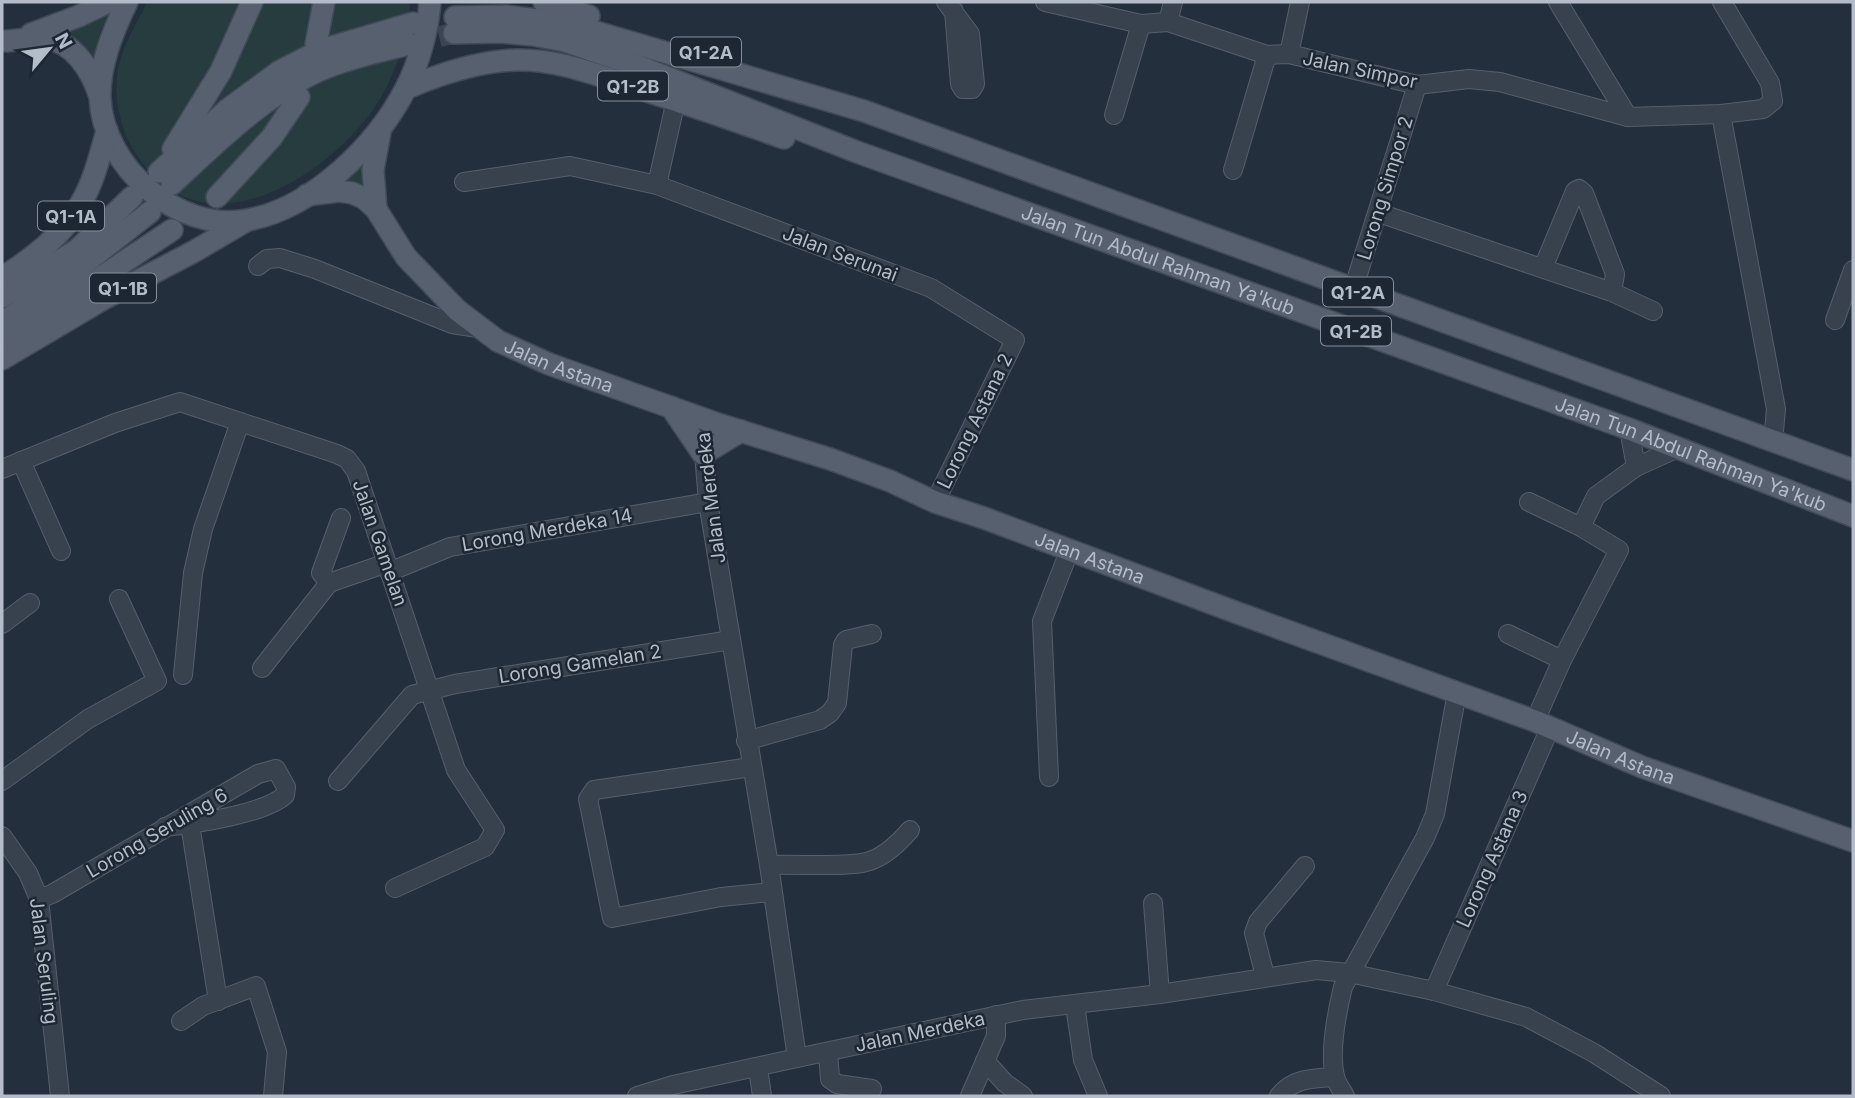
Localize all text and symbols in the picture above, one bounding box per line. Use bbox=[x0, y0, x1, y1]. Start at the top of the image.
north arrow bbox=[14, 14, 84, 84]
text: N bbox=[50, 29, 77, 53]
road number: Q1-2A bbox=[671, 38, 741, 66]
street label: Jalan Simpor bbox=[1300, 47, 1420, 93]
road number: Q1-2B bbox=[598, 72, 668, 100]
street label: Lorong Simpor 2 bbox=[1352, 113, 1418, 263]
street label: Jalan Tun Abdul Rahman Ya'kub bbox=[1018, 200, 1298, 320]
road number: Q1-1A bbox=[38, 202, 104, 230]
street label: Jalan Serunai bbox=[779, 221, 901, 287]
road number: Q1-1B bbox=[90, 274, 156, 302]
road number: Q1-2A bbox=[1323, 278, 1393, 306]
road number: Q1-2B bbox=[1321, 316, 1391, 346]
street label: Jalan Astana bbox=[501, 334, 616, 397]
street label: Lorong Astana 2 bbox=[932, 350, 1018, 492]
street label: Jalan Tun Abdul Rahman Ya'kub bbox=[1552, 392, 1830, 516]
street label: Jalan Merdeka bbox=[692, 431, 730, 565]
street label: Jalan Gamelan bbox=[348, 477, 412, 609]
street label: Lorong Merdeka 14 bbox=[460, 504, 634, 556]
street label: Jalan Astana bbox=[1032, 527, 1148, 589]
street label: Lorong Gamelan 2 bbox=[497, 640, 663, 688]
street label: Jalan Astana bbox=[1563, 724, 1678, 789]
street label: Lorong Seruling 6 bbox=[82, 783, 232, 883]
street label: Lorong Astana 3 bbox=[1451, 787, 1533, 931]
street label: Jalan Seruling bbox=[25, 897, 63, 1025]
street label: Jalan Merdeka bbox=[853, 1007, 987, 1057]

